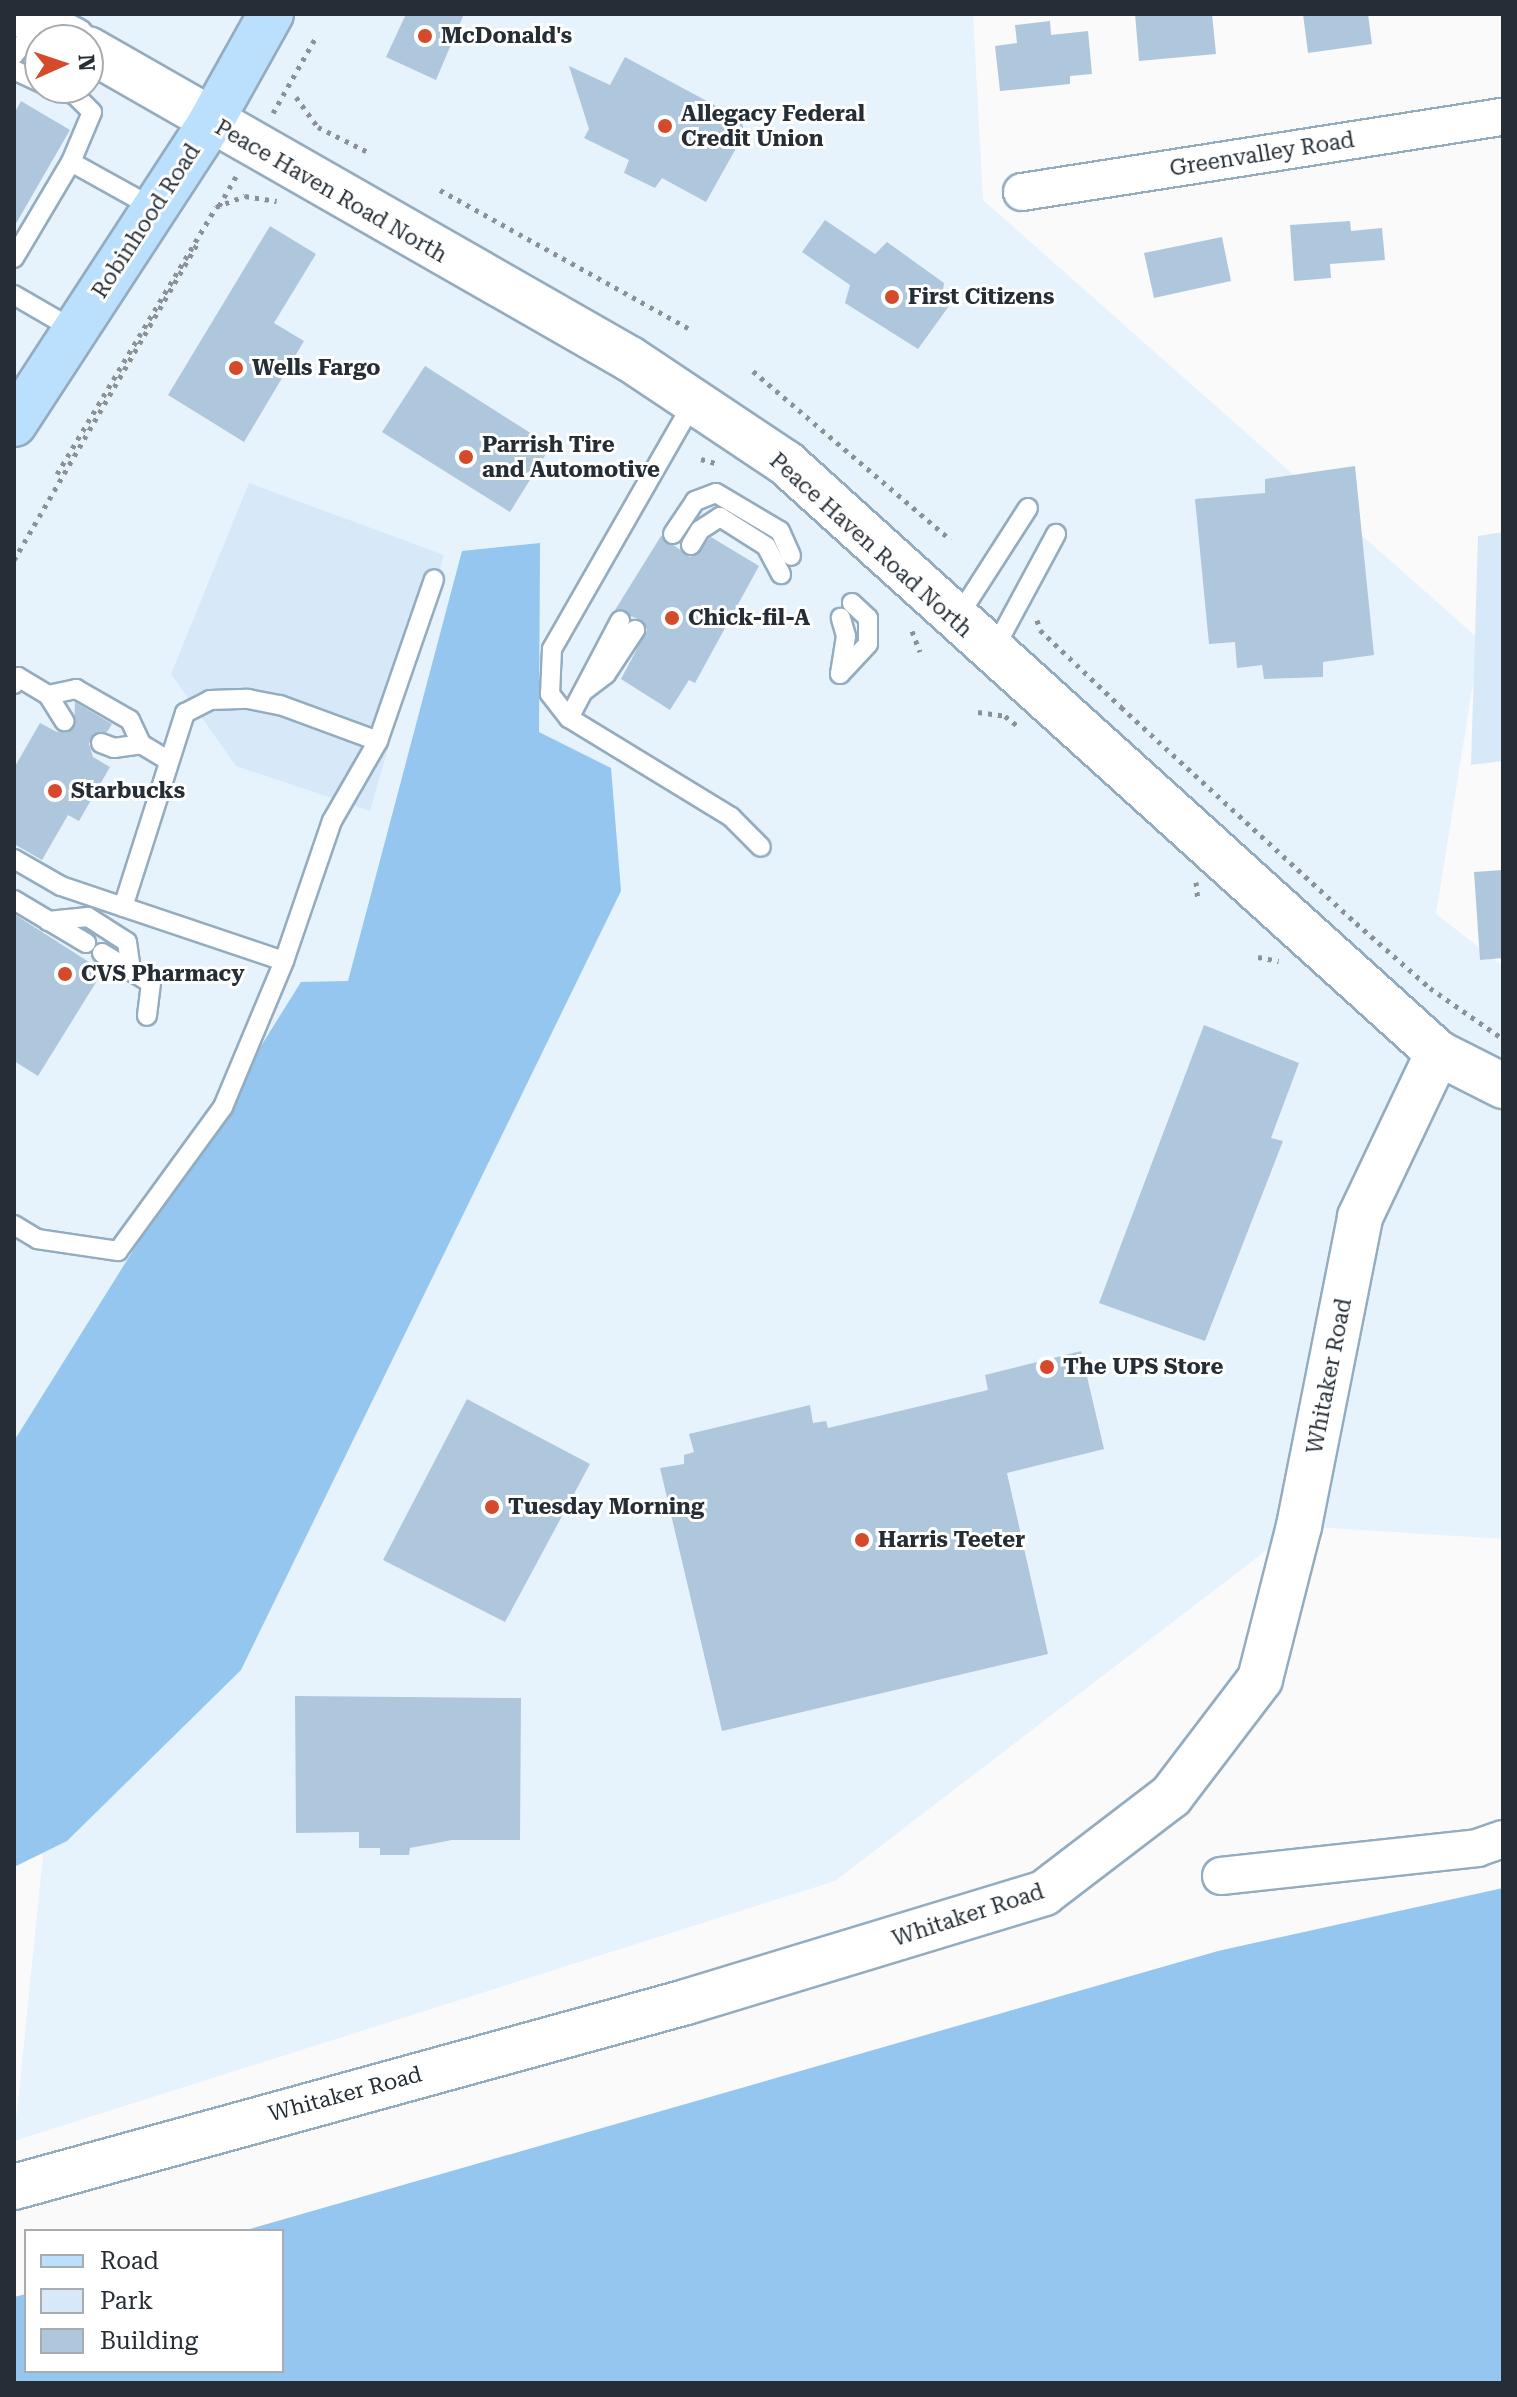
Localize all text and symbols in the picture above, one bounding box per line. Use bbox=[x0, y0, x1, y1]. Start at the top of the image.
place label: McDonald's bbox=[441, 23, 572, 49]
north arrow bbox=[24, 24, 104, 104]
marker: McDonald's bbox=[416, 27, 434, 45]
text: N bbox=[74, 54, 99, 72]
place label: Allegacy Federal Credit Union bbox=[681, 100, 865, 152]
street label: Peace Haven Road North bbox=[210, 114, 452, 268]
marker: Allegacy Federal Credit Union bbox=[656, 117, 674, 135]
street label: Greenvalley Road bbox=[1168, 126, 1356, 182]
street label: Robinhood Road bbox=[86, 139, 206, 303]
place label: First Citizens bbox=[908, 284, 1054, 310]
marker: First Citizens bbox=[883, 288, 901, 306]
place label: Wells Fargo bbox=[252, 355, 380, 381]
marker: Wells Fargo bbox=[227, 359, 245, 377]
place label: Parrish Tire and Automotive bbox=[482, 431, 660, 482]
street label: Peace Haven Road North bbox=[764, 447, 978, 643]
marker: Parrish Tire and Automotive bbox=[457, 448, 475, 466]
place label: Chick-fil-A bbox=[688, 605, 810, 631]
marker: Chick-fil-A bbox=[663, 609, 681, 627]
place label: Starbucks bbox=[71, 778, 185, 804]
marker: Starbucks bbox=[46, 782, 64, 800]
place label: CVS Pharmacy bbox=[81, 961, 245, 987]
marker: CVS Pharmacy bbox=[56, 965, 74, 983]
street label: Whitaker Road bbox=[1301, 1296, 1357, 1456]
place label: The UPS Store bbox=[1063, 1354, 1223, 1380]
marker: The UPS Store bbox=[1038, 1358, 1056, 1376]
place label: Tuesday Morning bbox=[508, 1494, 704, 1520]
marker: Tuesday Morning bbox=[483, 1498, 501, 1516]
place label: Harris Teeter bbox=[878, 1527, 1025, 1553]
marker: Harris Teeter bbox=[853, 1531, 871, 1549]
street label: Whitaker Road bbox=[889, 1878, 1047, 1952]
street label: Whitaker Road bbox=[265, 2061, 425, 2127]
legend bbox=[24, 2229, 284, 2373]
text: Road bbox=[100, 2247, 159, 2275]
text: Park bbox=[100, 2287, 153, 2315]
text: Building bbox=[100, 2327, 198, 2355]

